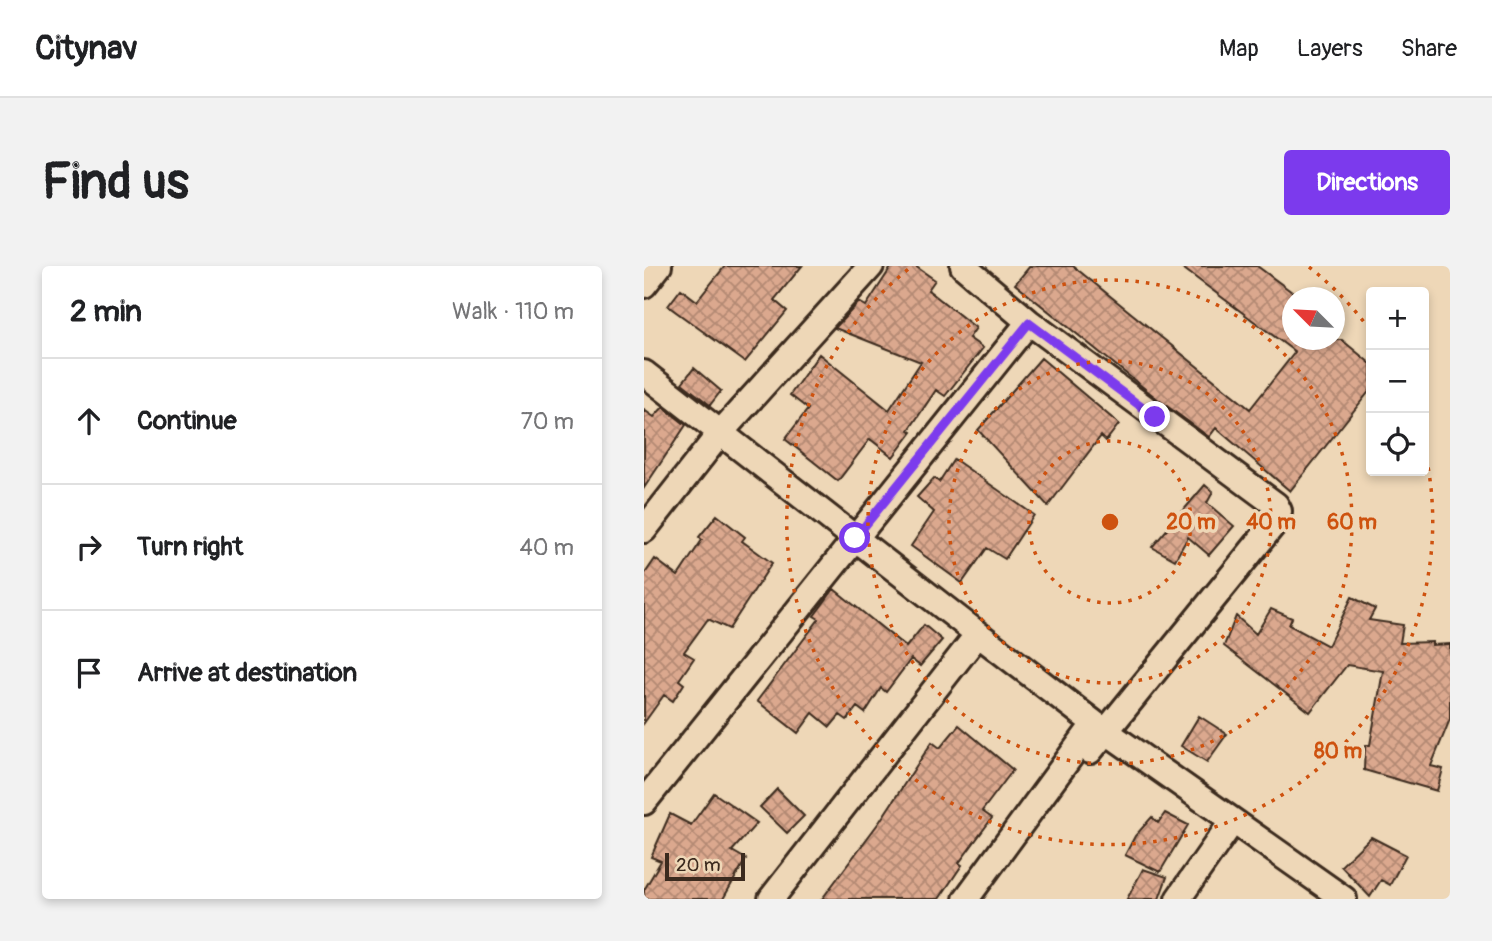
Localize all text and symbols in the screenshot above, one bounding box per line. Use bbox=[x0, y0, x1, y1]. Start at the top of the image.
text: Citynav bbox=[35, 28, 138, 69]
text: Map bbox=[1219, 34, 1259, 63]
text: Layers bbox=[1297, 34, 1363, 63]
text: Share bbox=[1401, 34, 1457, 63]
button: Directions bbox=[1284, 150, 1450, 215]
text: Find us bbox=[42, 152, 189, 213]
north arrow bbox=[1282, 287, 1345, 350]
map controls bbox=[1366, 287, 1429, 476]
button: + bbox=[1366, 287, 1429, 350]
text: 2 min bbox=[70, 293, 142, 330]
text: Walk · 110 m bbox=[452, 297, 574, 326]
button: − bbox=[1366, 350, 1429, 413]
route end bbox=[1139, 401, 1170, 432]
icon: ahead bbox=[70, 402, 108, 440]
text: Continue bbox=[137, 405, 237, 437]
text: 70 m bbox=[521, 407, 574, 436]
button: locate bbox=[1366, 413, 1429, 476]
text: 20 m bbox=[1166, 509, 1216, 536]
text: 40 m bbox=[1246, 509, 1296, 536]
text: 60 m bbox=[1327, 509, 1377, 536]
centre of rings bbox=[1098, 510, 1122, 534]
route start bbox=[839, 522, 870, 553]
icon: right bbox=[70, 528, 108, 566]
text: Turn right bbox=[137, 531, 243, 563]
text: 40 m bbox=[520, 533, 574, 562]
icon: arrive bbox=[70, 654, 108, 692]
text: Arrive at destination bbox=[137, 657, 357, 689]
text: 80 m bbox=[1314, 738, 1362, 765]
scale bar bbox=[665, 850, 746, 882]
text: 20 m bbox=[676, 853, 721, 877]

